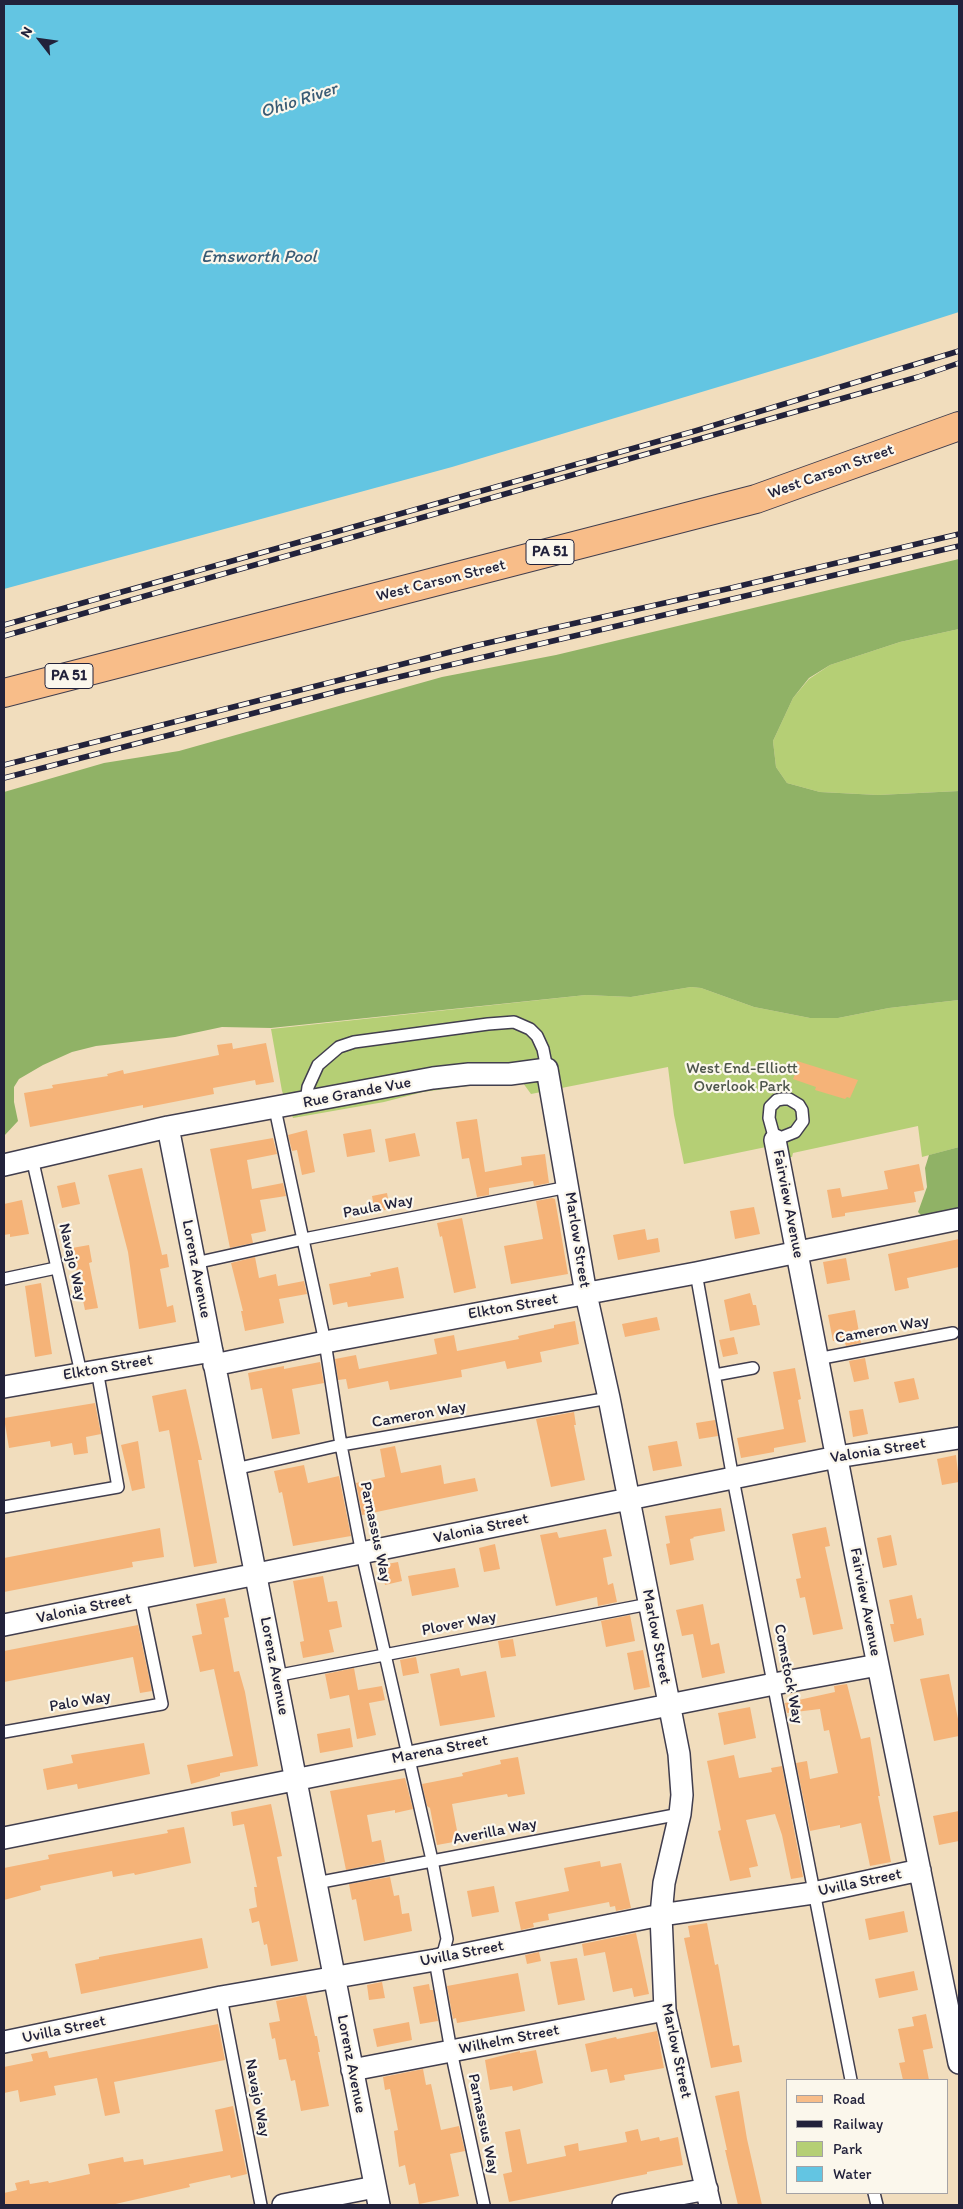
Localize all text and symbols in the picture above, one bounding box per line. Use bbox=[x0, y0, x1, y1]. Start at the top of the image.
north arrow bbox=[15, 15, 65, 65]
text: N bbox=[17, 24, 36, 41]
water label: Ohio River bbox=[258, 78, 340, 124]
water label: Emsworth Pool bbox=[201, 246, 317, 268]
street label: West Carson Street bbox=[765, 440, 897, 504]
road number: PA 51 bbox=[526, 540, 574, 564]
street label: West Carson Street bbox=[374, 556, 508, 606]
road number: PA 51 bbox=[45, 664, 93, 688]
park label: West End-Elliott Overlook Park bbox=[686, 1059, 798, 1097]
street label: Rue Grande Vue bbox=[301, 1073, 413, 1113]
street label: Fairview Avenue bbox=[768, 1148, 808, 1260]
street label: Paula Way bbox=[341, 1191, 415, 1223]
street label: Marlow Street bbox=[560, 1191, 594, 1289]
street label: Lorenz Avenue bbox=[177, 1218, 215, 1320]
street label: Navajo Way bbox=[54, 1221, 90, 1303]
street label: Elkton Street bbox=[467, 1290, 559, 1324]
street label: Cameron Way bbox=[833, 1311, 931, 1349]
street label: Elkton Street bbox=[62, 1351, 154, 1385]
street label: Cameron Way bbox=[370, 1397, 468, 1433]
street label: Valonia Street bbox=[829, 1434, 927, 1468]
street label: Parnassus Way bbox=[355, 1480, 395, 1584]
street label: Valonia Street bbox=[432, 1510, 530, 1548]
street label: Fairview Avenue bbox=[845, 1546, 885, 1658]
street label: Marlow Street bbox=[637, 1588, 675, 1686]
street label: Valonia Street bbox=[35, 1590, 133, 1628]
street label: Plover Way bbox=[420, 1607, 498, 1641]
street label: Lorenz Avenue bbox=[255, 1615, 293, 1717]
street label: Comstock Way bbox=[769, 1622, 807, 1726]
street label: Palo Way bbox=[48, 1687, 112, 1717]
street label: Marena Street bbox=[390, 1731, 490, 1769]
street label: Averilla Way bbox=[451, 1814, 539, 1850]
street label: Uvilla Street bbox=[816, 1865, 904, 1901]
street label: Uvilla Street bbox=[418, 1936, 506, 1972]
street label: Marlow Street bbox=[657, 2002, 695, 2100]
street label: Uvilla Street bbox=[20, 2012, 108, 2048]
street label: Lorenz Avenue bbox=[332, 2013, 370, 2115]
street label: Wilhelm Street bbox=[457, 2021, 561, 2059]
street label: Navajo Way bbox=[240, 2057, 274, 2139]
street label: Parnassus Way bbox=[463, 2072, 503, 2176]
legend bbox=[786, 2079, 948, 2194]
text: Road bbox=[833, 2090, 865, 2108]
text: Railway bbox=[833, 2115, 883, 2133]
text: Park bbox=[833, 2140, 863, 2158]
text: Water bbox=[833, 2165, 871, 2183]

